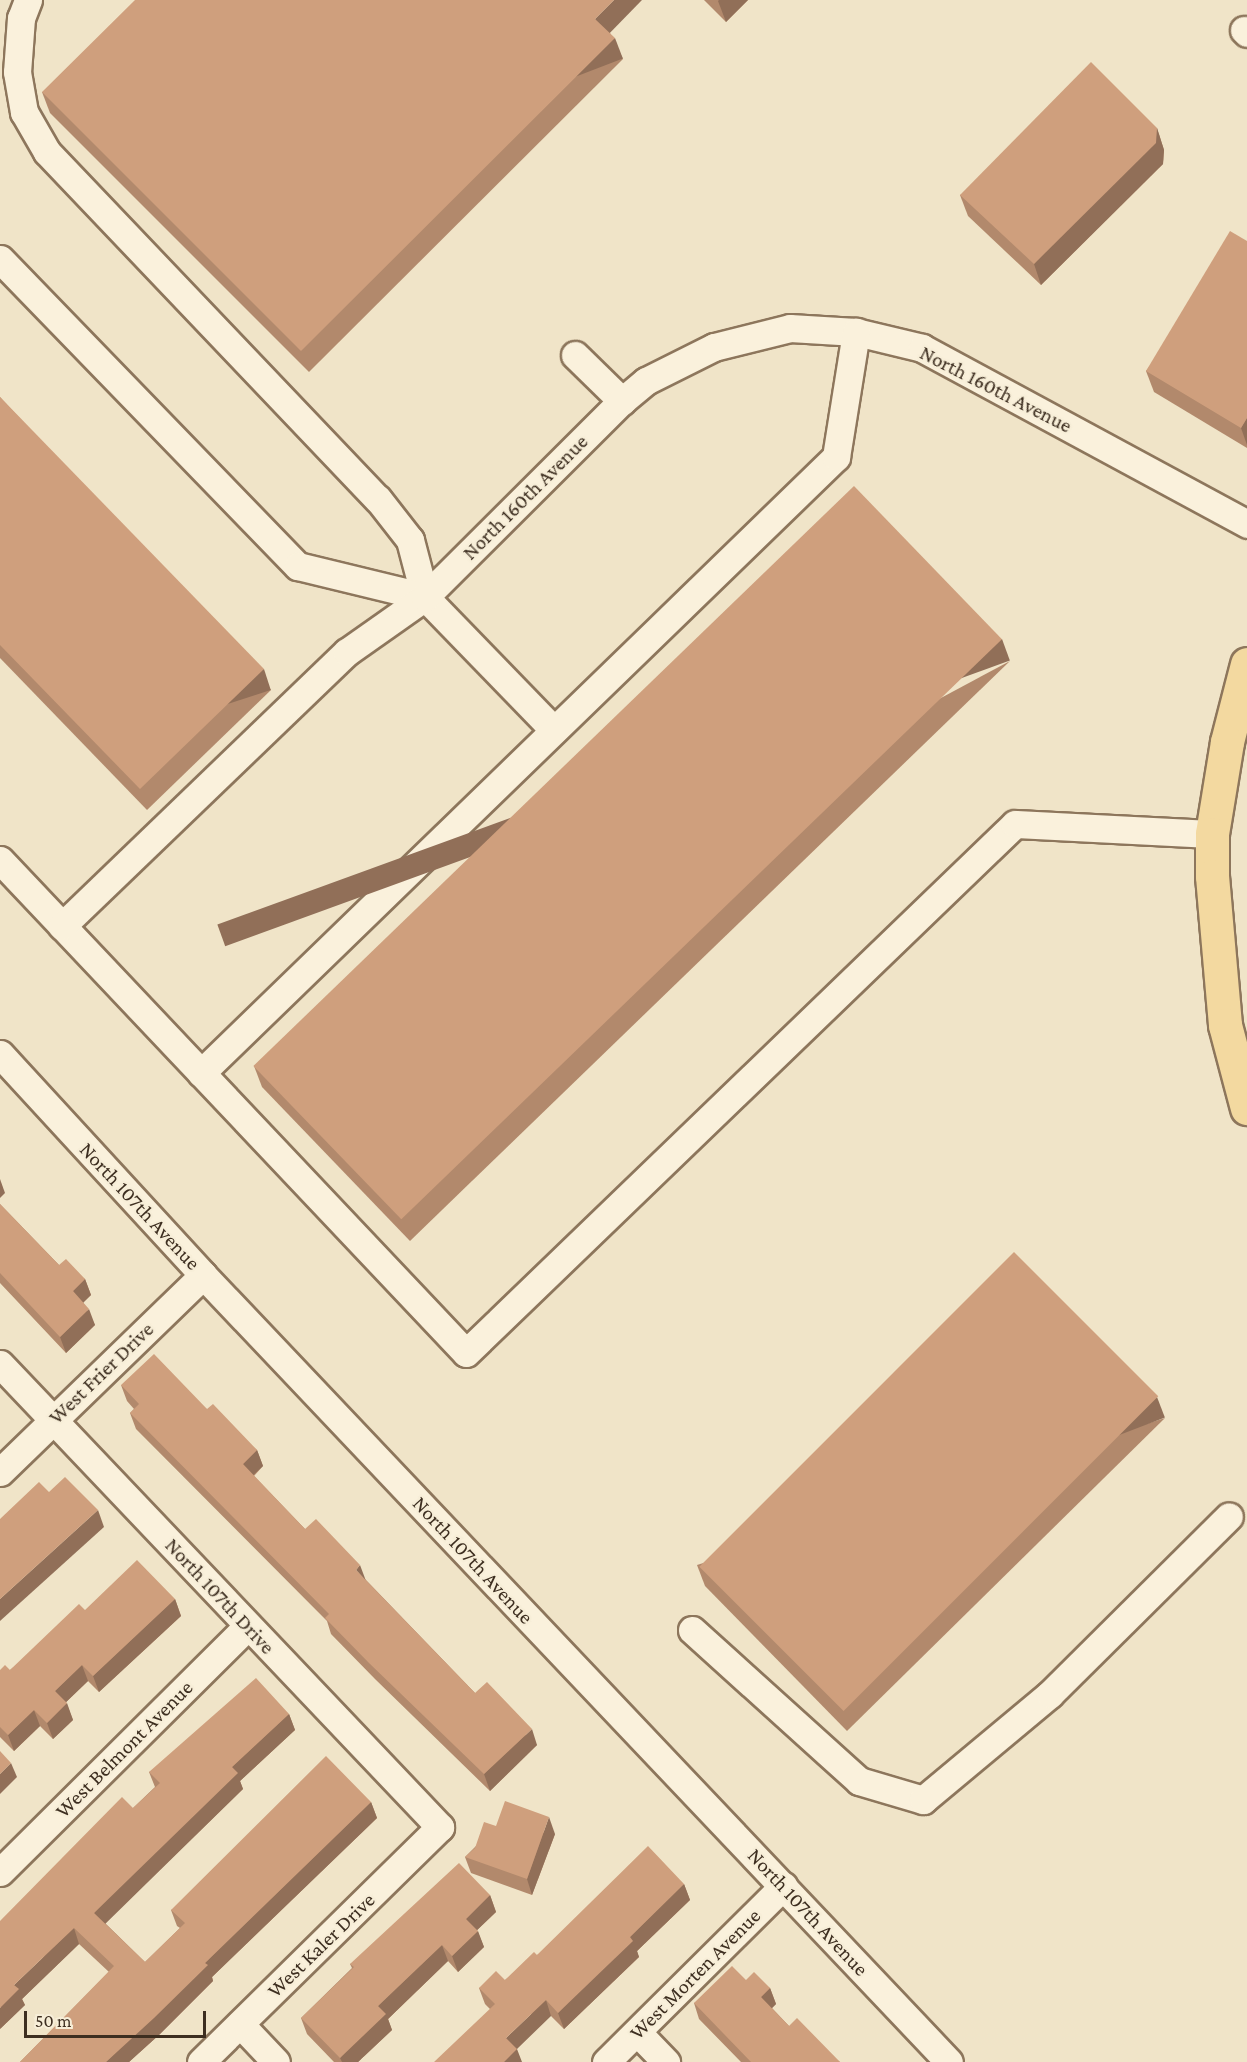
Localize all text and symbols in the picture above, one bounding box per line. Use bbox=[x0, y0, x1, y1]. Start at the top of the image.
street label: North 160th Avenue bbox=[916, 340, 1076, 438]
street label: North 160th Avenue bbox=[457, 429, 593, 565]
street label: North 107th Avenue bbox=[74, 1137, 206, 1275]
street label: West Frier Drive bbox=[43, 1317, 159, 1429]
street label: North 107th Avenue bbox=[407, 1491, 539, 1629]
street label: North 107th Drive bbox=[160, 1533, 280, 1659]
street label: West Belmont Avenue bbox=[50, 1675, 198, 1823]
street label: North 107th Avenue bbox=[742, 1843, 874, 1981]
street label: West Kaler Drive bbox=[262, 1887, 380, 2003]
street label: West Morten Avenue bbox=[624, 1903, 766, 2045]
scale bar bbox=[27, 1999, 208, 2037]
text: 50 m bbox=[35, 2011, 72, 2031]

